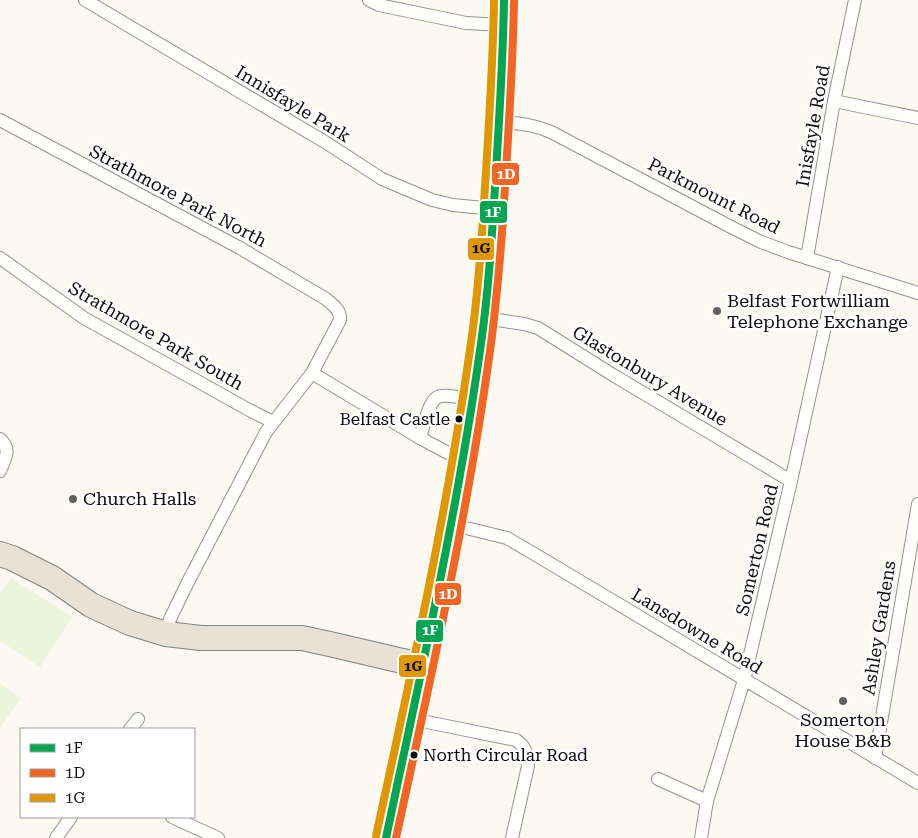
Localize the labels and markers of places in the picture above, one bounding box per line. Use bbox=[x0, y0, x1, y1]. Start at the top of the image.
place label: Belfast Fortwilliam Telephone Exchange bbox=[727, 290, 908, 332]
marker: Belfast Fortwilliam Telephone Exchange bbox=[711, 305, 723, 317]
place label: Belfast Castle bbox=[339, 409, 450, 429]
marker: Belfast Castle bbox=[454, 414, 464, 424]
place label: Church Halls bbox=[83, 488, 196, 509]
marker: Church Halls bbox=[67, 493, 79, 505]
marker: Somerton House B&B bbox=[837, 695, 849, 707]
place label: Somerton House B&B bbox=[794, 709, 892, 751]
place label: North Circular Road bbox=[423, 745, 588, 765]
marker: North Circular Road bbox=[409, 750, 419, 760]

